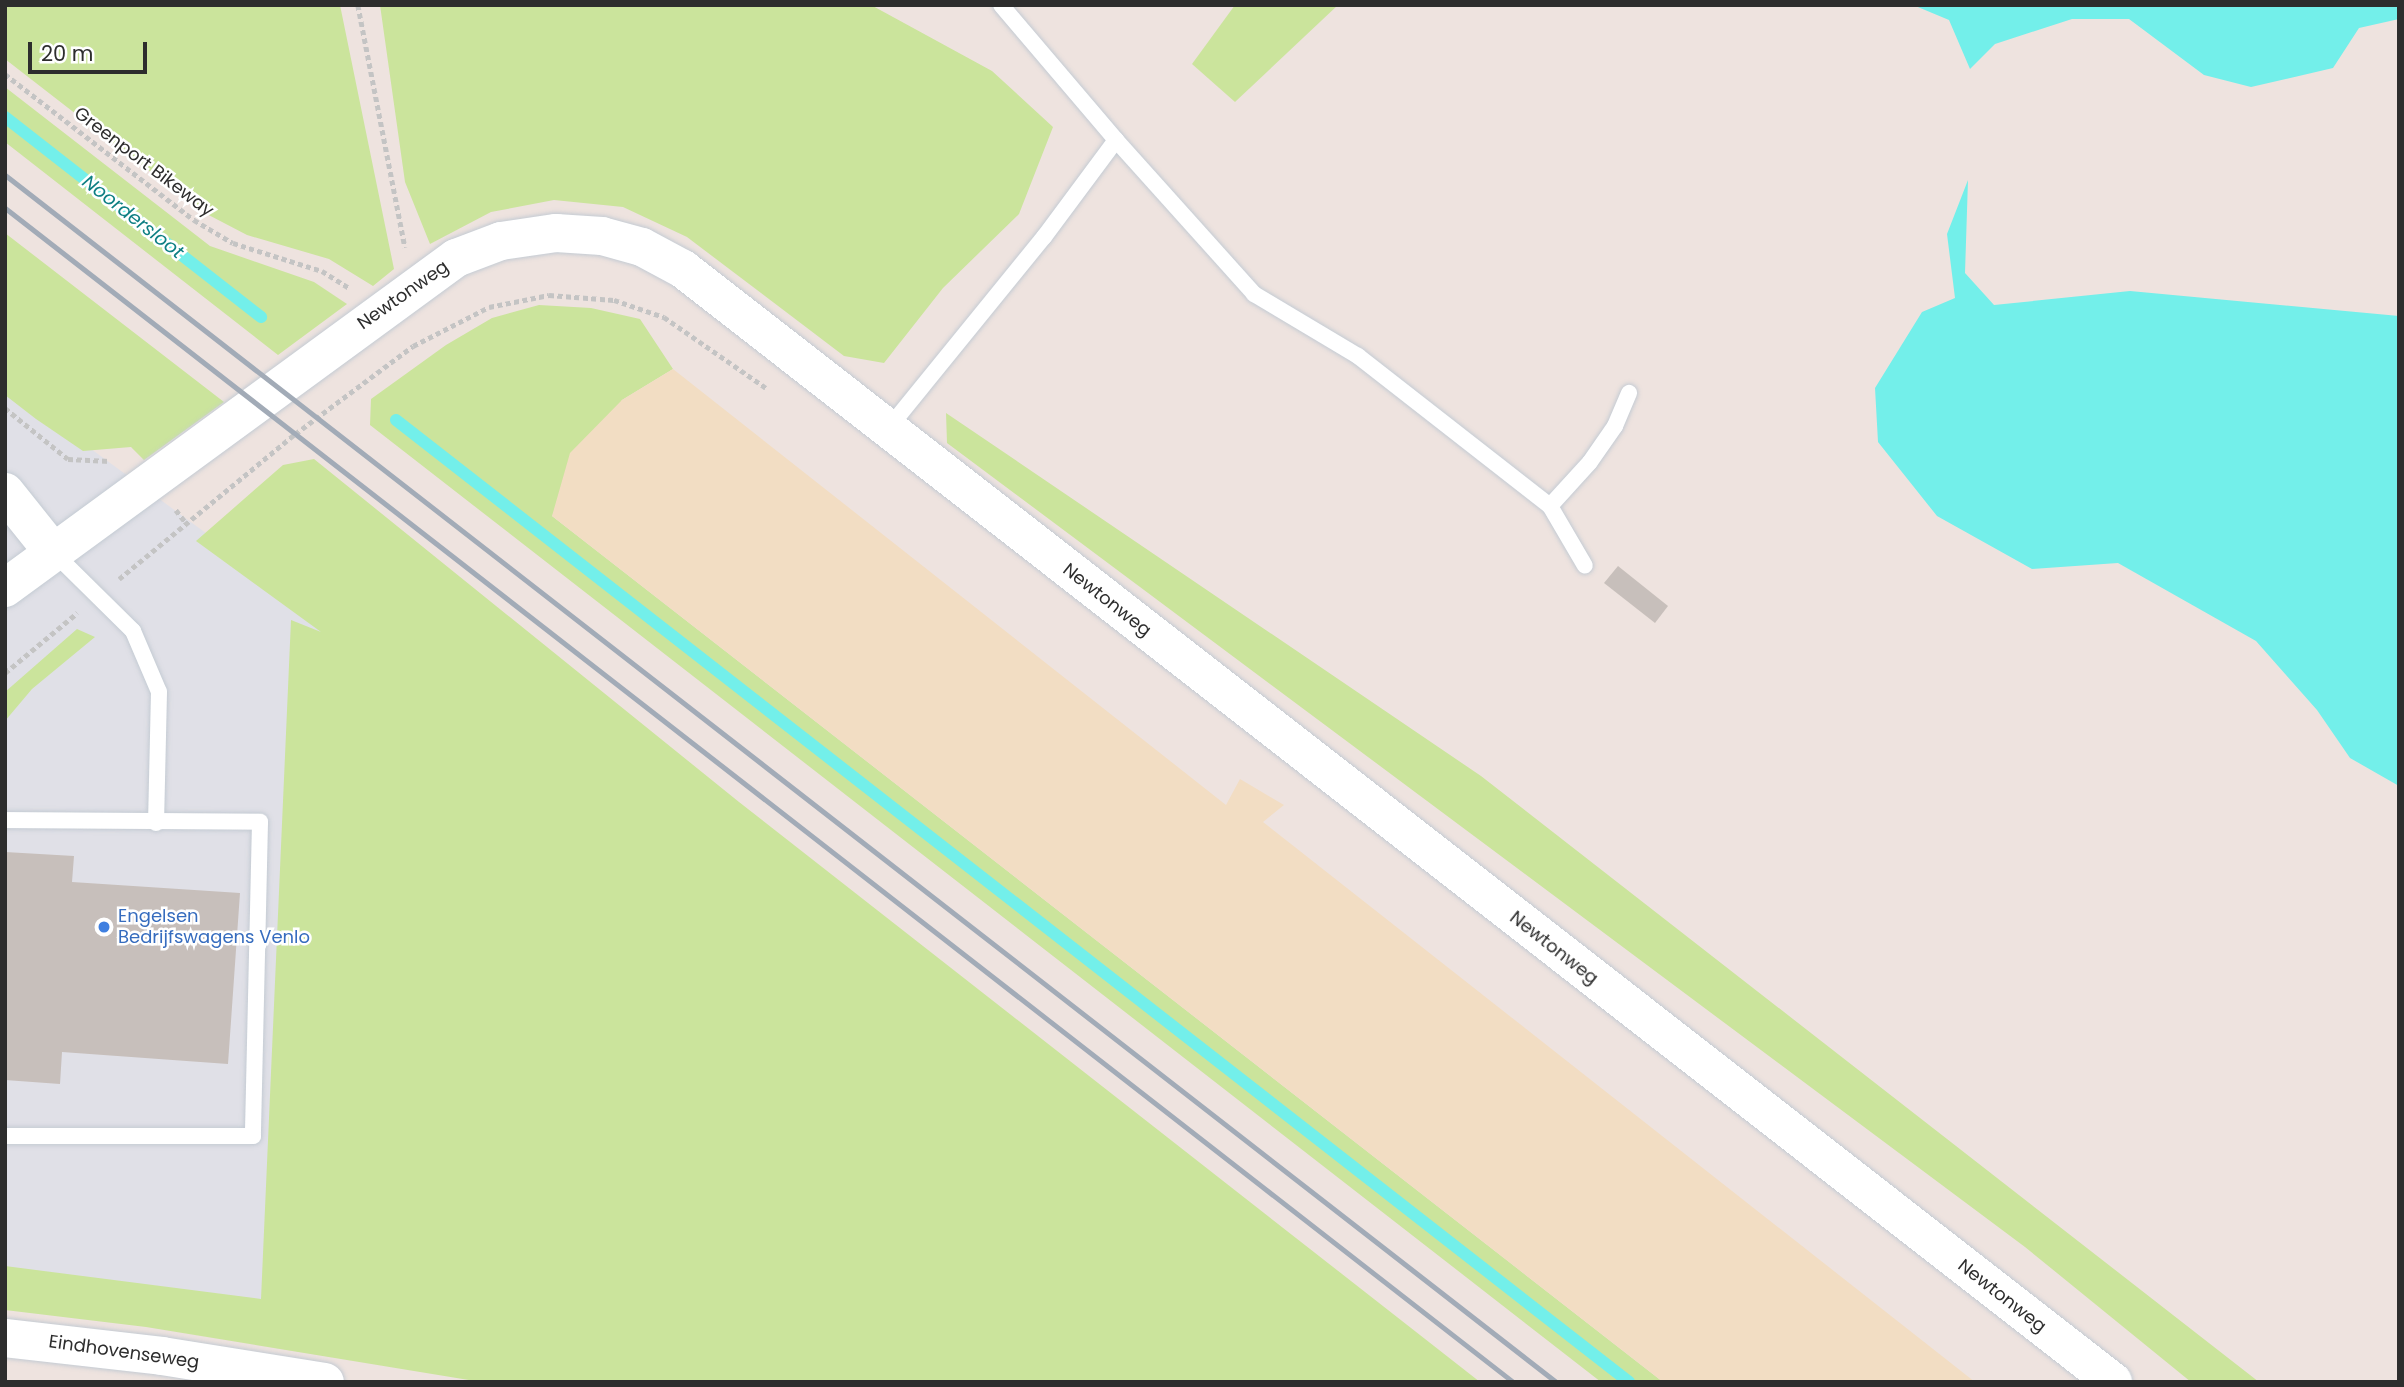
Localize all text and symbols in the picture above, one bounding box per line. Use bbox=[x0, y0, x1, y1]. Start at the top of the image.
scale bar bbox=[32, 28, 150, 72]
text: 20 m bbox=[41, 39, 94, 68]
street label: Greenport Bikeway bbox=[70, 102, 218, 222]
water label: Noordersloot bbox=[78, 170, 188, 264]
street label: Newtonweg bbox=[353, 256, 453, 334]
street label: Newtonweg bbox=[1058, 559, 1156, 641]
place label: Engelsen Bedrijfswagens Venlo bbox=[118, 906, 310, 948]
street label: Newtonweg bbox=[1505, 907, 1603, 989]
marker: Engelsen Bedrijfswagens Venlo bbox=[96, 919, 112, 935]
street label: Newtonweg bbox=[1953, 1255, 2051, 1337]
street label: Eindhovenseweg bbox=[47, 1331, 201, 1373]

